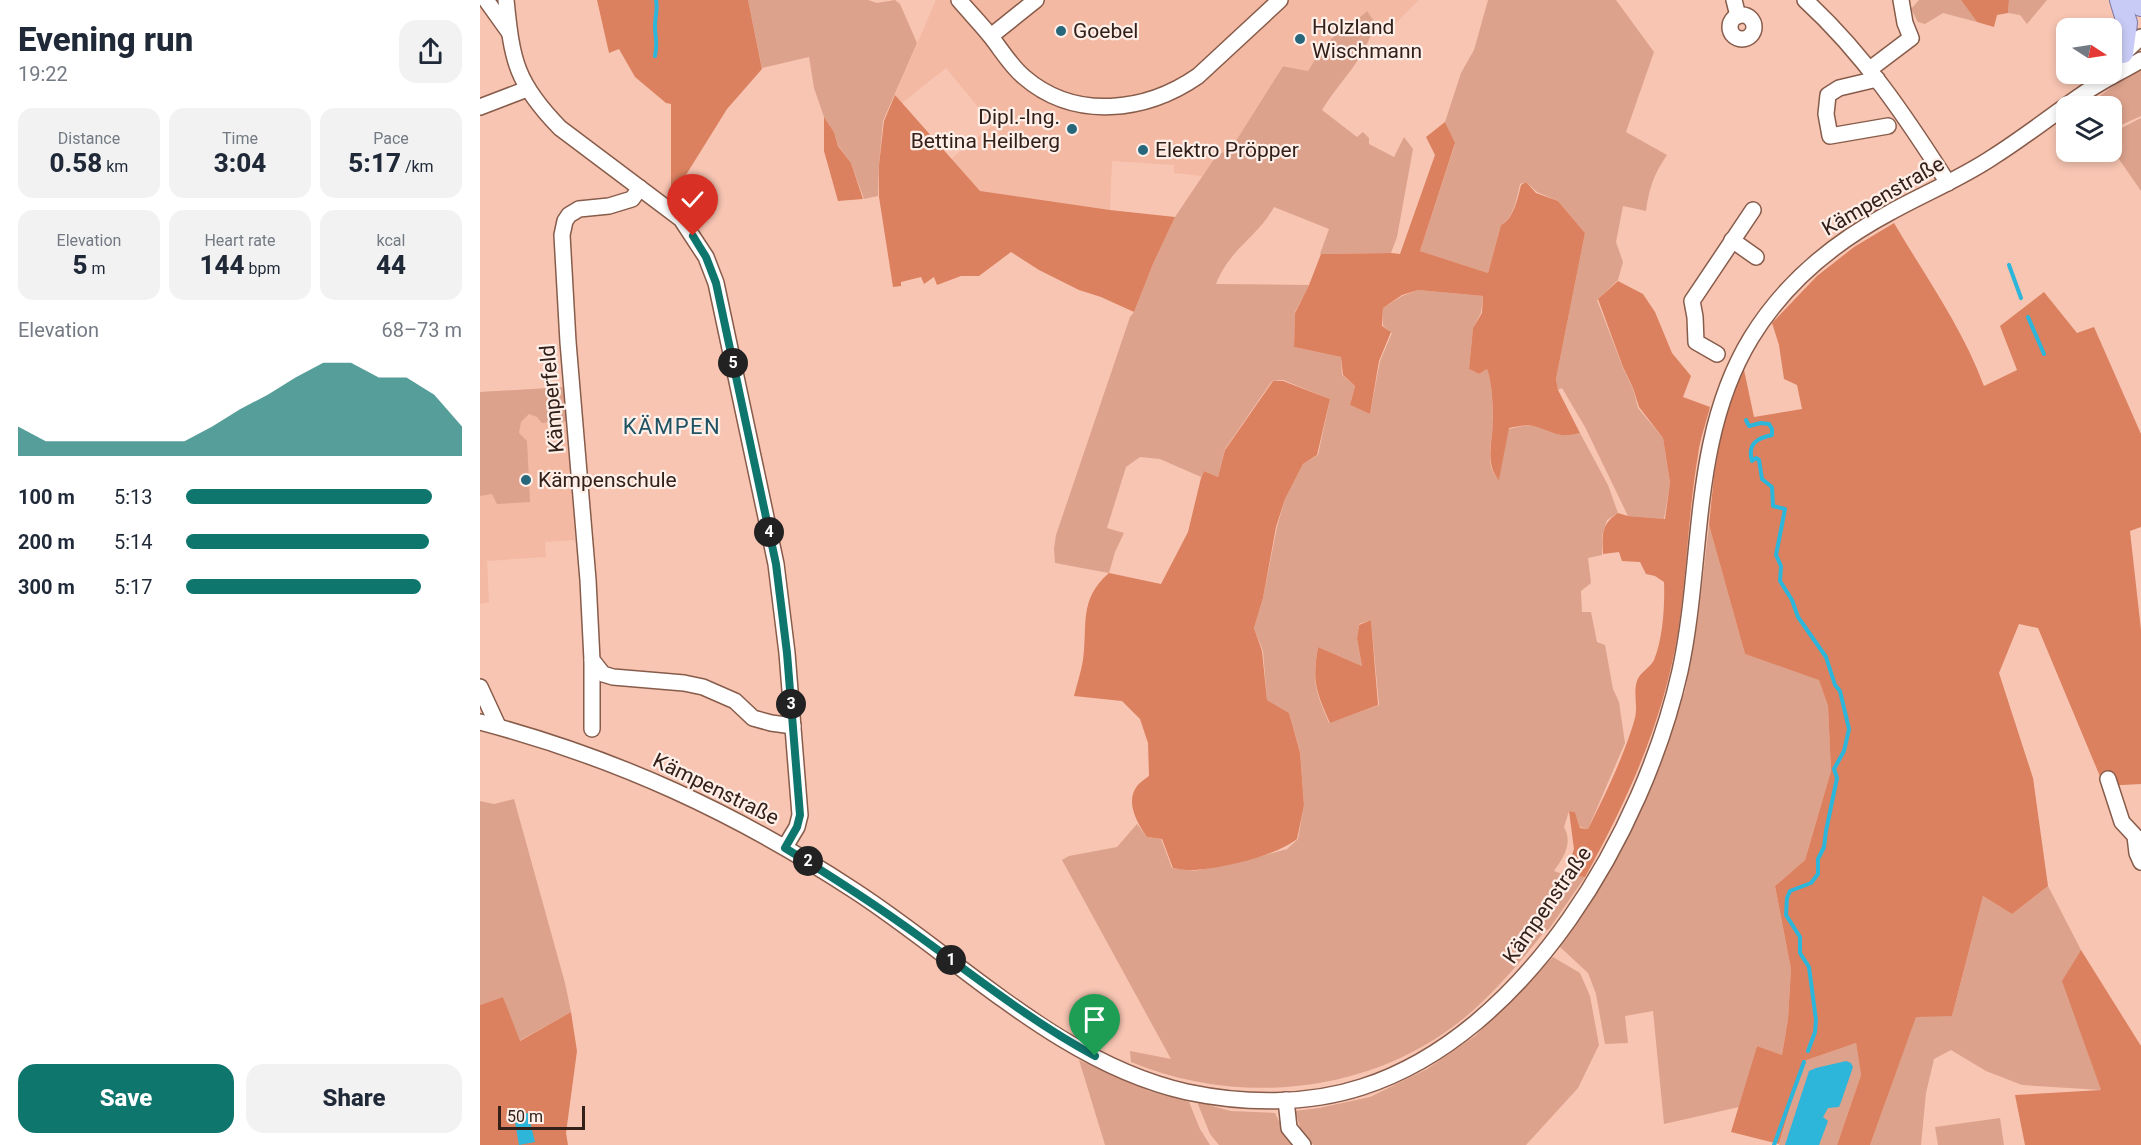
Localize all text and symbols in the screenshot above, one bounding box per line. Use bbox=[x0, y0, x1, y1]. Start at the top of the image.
place label: Holzland Wischmann bbox=[1312, 15, 1422, 63]
north arrow bbox=[2056, 18, 2122, 84]
map controls bbox=[2056, 18, 2122, 162]
place label: Goebel bbox=[1073, 19, 1138, 43]
text: Evening run bbox=[18, 20, 193, 59]
button: share bbox=[399, 20, 462, 83]
marker: Goebel bbox=[1054, 24, 1068, 38]
marker: Holzland Wischmann bbox=[1293, 32, 1307, 46]
text: 19:22 bbox=[18, 62, 68, 86]
button: layers bbox=[2056, 96, 2122, 162]
place label: Dipl.-Ing. Bettina Heilberg bbox=[911, 105, 1060, 153]
marker: Dipl.-Ing. Bettina Heilberg bbox=[1065, 122, 1079, 136]
text: Distance bbox=[58, 129, 120, 148]
text: Time bbox=[222, 129, 258, 148]
text: Pace bbox=[373, 129, 409, 148]
place label: Elektro Pröpper bbox=[1155, 138, 1299, 162]
marker: Elektro Pröpper bbox=[1136, 143, 1150, 157]
text: 0.58 bbox=[50, 148, 102, 178]
text: 3:04 bbox=[214, 148, 266, 178]
text: 5:17 bbox=[348, 148, 401, 178]
street label: Kämpenstraße bbox=[1818, 151, 1948, 241]
text: km bbox=[102, 157, 128, 176]
text: /km bbox=[401, 157, 434, 176]
pin bbox=[667, 174, 718, 236]
icon: check bbox=[676, 183, 709, 216]
text: Elevation bbox=[57, 231, 121, 250]
text: Heart rate bbox=[204, 231, 276, 250]
text: kcal bbox=[377, 231, 405, 250]
text: 5 bbox=[73, 250, 88, 280]
text: 144 bbox=[200, 250, 245, 280]
text: 44 bbox=[376, 250, 406, 280]
text: m bbox=[88, 259, 106, 278]
text: bpm bbox=[245, 259, 280, 278]
text: Elevation bbox=[18, 318, 99, 342]
text: 68–73 m bbox=[381, 318, 462, 342]
street label: Kämperfeld bbox=[535, 344, 569, 454]
pin: 5 bbox=[718, 348, 748, 378]
text: 5 bbox=[728, 353, 738, 372]
district label: KÄMPEN bbox=[623, 414, 721, 439]
place label: Kämpenschule bbox=[538, 468, 677, 492]
marker: Kämpenschule bbox=[519, 473, 533, 487]
text: 100 m bbox=[18, 485, 75, 509]
text: 5:13 bbox=[114, 485, 153, 509]
pin: 4 bbox=[754, 517, 784, 547]
text: 4 bbox=[764, 522, 774, 541]
text: 200 m bbox=[18, 530, 75, 554]
text: 5:14 bbox=[114, 530, 153, 554]
text: 300 m bbox=[18, 575, 75, 599]
text: 5:17 bbox=[114, 575, 153, 599]
pin: 3 bbox=[776, 689, 806, 719]
text: 3 bbox=[786, 694, 796, 713]
street label: Kämpenstraße bbox=[649, 748, 783, 830]
street label: Kämpenstraße bbox=[1498, 842, 1596, 968]
pin: 2 bbox=[793, 846, 823, 876]
text: 2 bbox=[803, 851, 813, 870]
pin: 1 bbox=[936, 945, 966, 975]
text: 1 bbox=[946, 950, 956, 969]
pin bbox=[1069, 994, 1120, 1056]
icon: arrive bbox=[1078, 1003, 1111, 1036]
button: Save bbox=[18, 1064, 234, 1133]
button: Share bbox=[246, 1064, 462, 1133]
scale bar bbox=[498, 1103, 585, 1130]
text: 50 m bbox=[507, 1107, 543, 1126]

